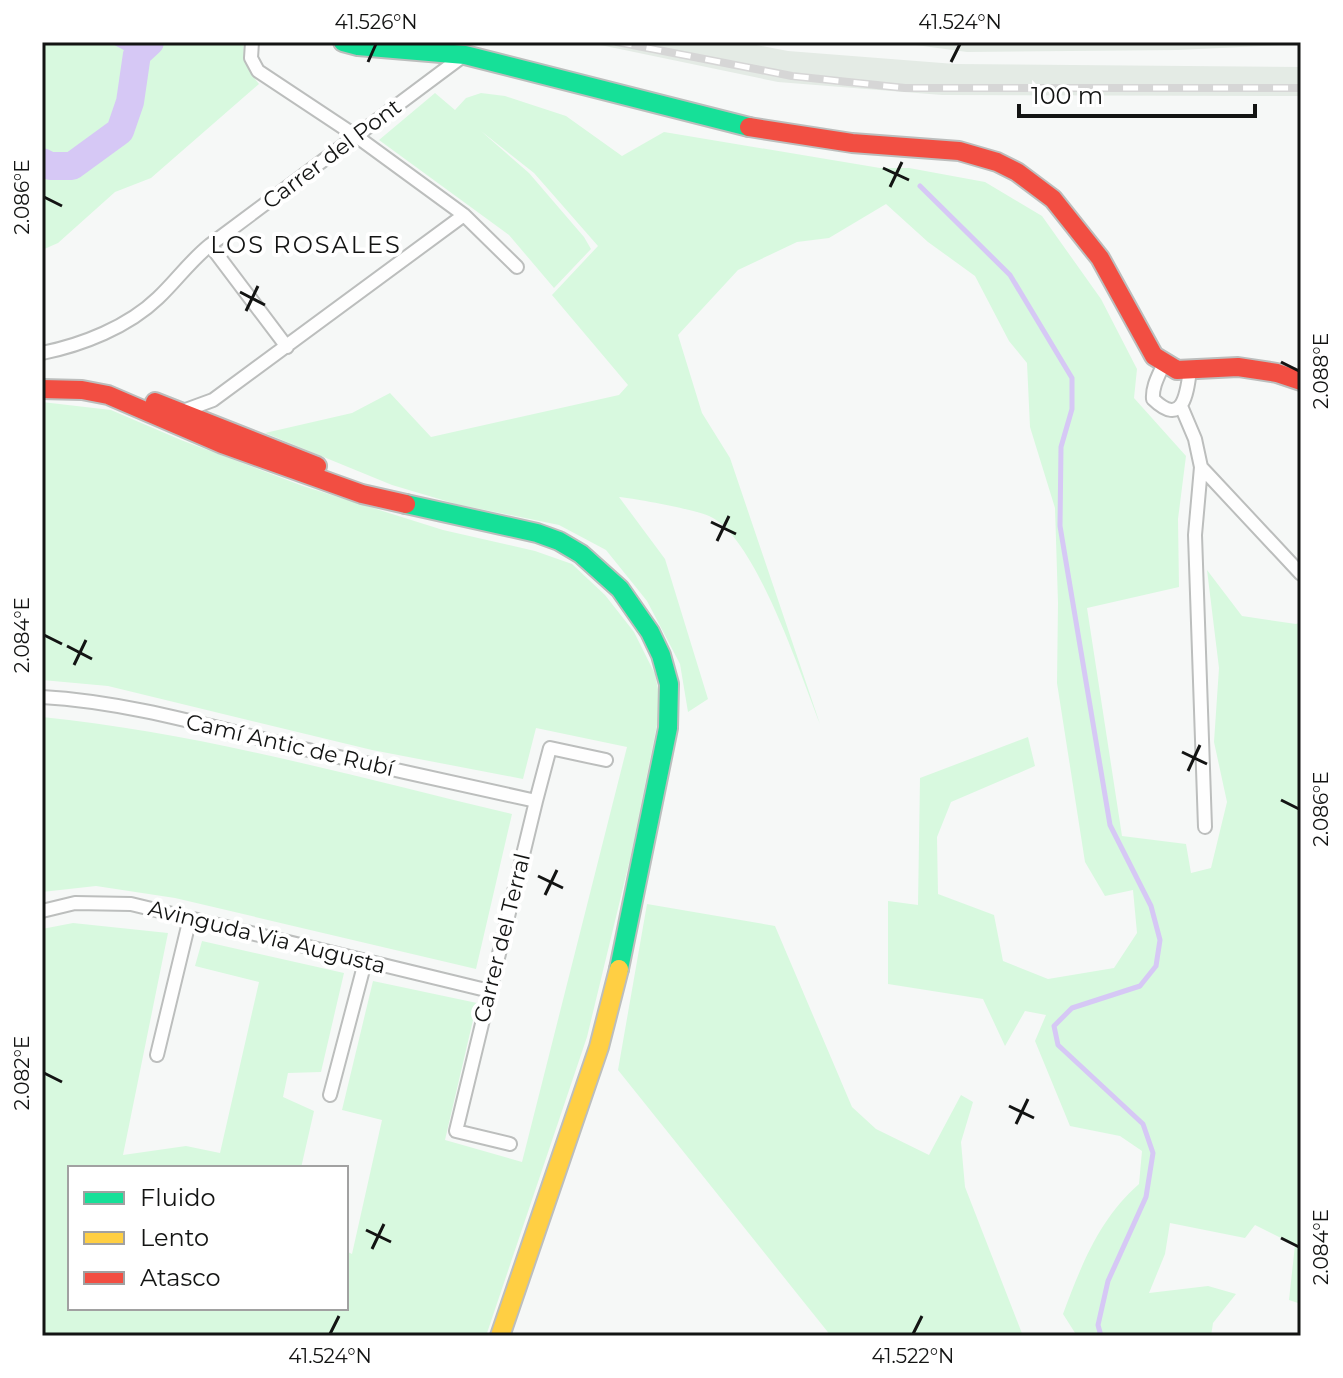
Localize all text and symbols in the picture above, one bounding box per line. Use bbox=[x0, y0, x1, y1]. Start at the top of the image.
text: 41.526°N bbox=[334, 10, 418, 34]
text: 41.524°N bbox=[918, 10, 1002, 34]
scale bar bbox=[1019, 68, 1255, 118]
text: 100 m bbox=[1031, 81, 1103, 110]
street label: Carrer del Pont bbox=[257, 93, 407, 215]
text: 2.086°E bbox=[10, 159, 34, 235]
district label: LOS ROSALES bbox=[210, 230, 402, 259]
text: 2.088°E bbox=[1309, 333, 1333, 409]
text: 2.084°E bbox=[10, 597, 34, 673]
street label: Camí Antic de Rubí bbox=[183, 708, 398, 782]
text: 2.086°E bbox=[1309, 771, 1333, 847]
street label: Carrer del Terral bbox=[468, 851, 536, 1025]
street label: Avinguda Via Augusta bbox=[146, 894, 388, 980]
text: 2.082°E bbox=[10, 1036, 34, 1110]
legend bbox=[68, 1166, 348, 1310]
text: Fluido bbox=[140, 1183, 216, 1212]
text: 2.084°E bbox=[1309, 1209, 1333, 1285]
text: Lento bbox=[140, 1223, 209, 1252]
text: Atasco bbox=[140, 1263, 221, 1292]
text: 41.524°N bbox=[288, 1344, 372, 1368]
text: 41.522°N bbox=[872, 1344, 954, 1368]

